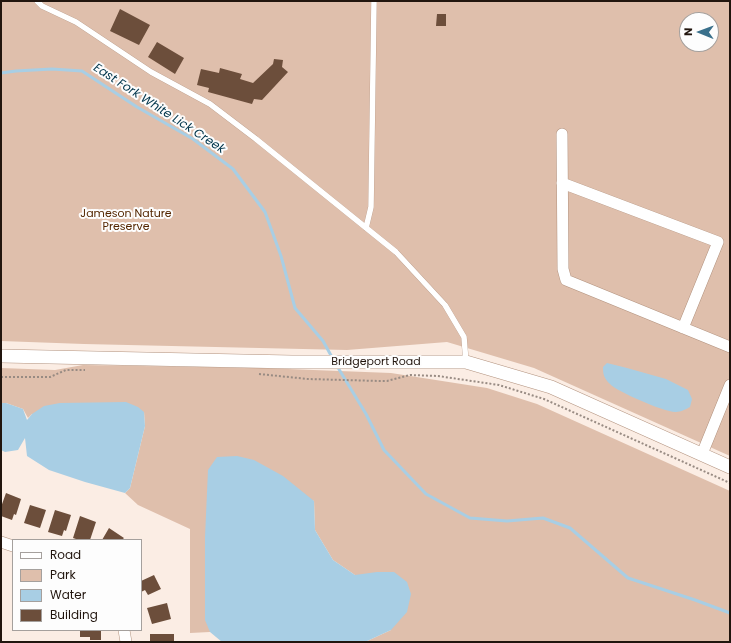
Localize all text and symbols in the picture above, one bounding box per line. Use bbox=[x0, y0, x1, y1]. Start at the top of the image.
north arrow bbox=[679, 12, 719, 52]
text: N bbox=[680, 28, 696, 36]
water label: East Fork White Lick Creek bbox=[90, 61, 228, 157]
park label: Jameson Nature Preserve bbox=[80, 207, 172, 233]
street label: Bridgeport Road bbox=[331, 355, 421, 369]
legend bbox=[12, 539, 142, 631]
text: Road bbox=[50, 546, 81, 563]
text: Park bbox=[50, 566, 76, 583]
text: Water bbox=[50, 586, 86, 603]
text: Building bbox=[50, 606, 98, 623]

